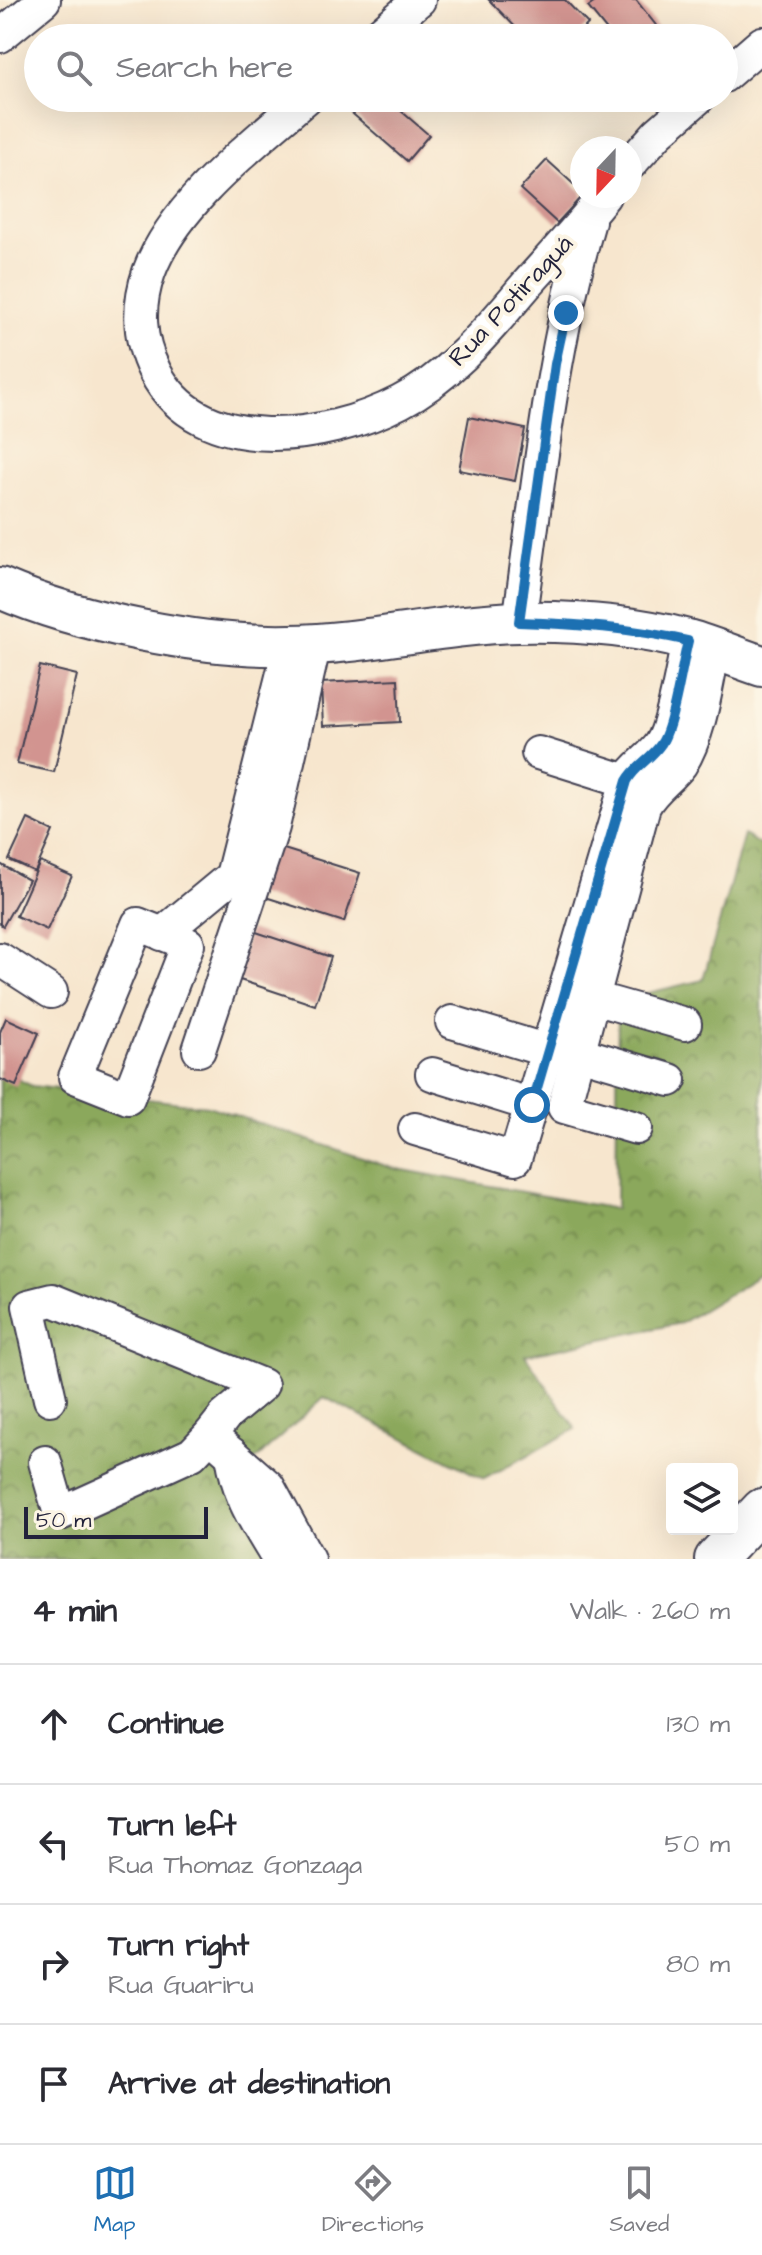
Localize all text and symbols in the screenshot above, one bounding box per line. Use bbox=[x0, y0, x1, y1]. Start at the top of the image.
search box bbox=[24, 24, 738, 112]
icon: search bbox=[52, 46, 96, 90]
text: Search here bbox=[116, 47, 293, 89]
north arrow bbox=[570, 136, 642, 208]
street label: Rua Potiraguá bbox=[440, 227, 583, 376]
route end bbox=[548, 295, 584, 331]
route start bbox=[514, 1087, 550, 1123]
map controls bbox=[666, 1463, 738, 1535]
button: layers bbox=[666, 1463, 738, 1535]
scale bar bbox=[24, 1503, 208, 1539]
text: 50 m bbox=[36, 1505, 91, 1536]
text: 4 min bbox=[32, 1587, 117, 1635]
text: Walk · 260 m bbox=[570, 1593, 730, 1629]
icon: ahead bbox=[32, 1702, 76, 1746]
text: Continue bbox=[108, 1703, 224, 1745]
text: 130 m bbox=[666, 1706, 730, 1742]
text: Turn left bbox=[108, 1805, 236, 1847]
icon: left bbox=[32, 1822, 76, 1866]
text: 50 m bbox=[665, 1826, 730, 1862]
text: Rua Thomaz Gonzaga bbox=[108, 1847, 362, 1883]
text: Turn right bbox=[108, 1925, 249, 1967]
icon: right bbox=[32, 1942, 76, 1986]
text: 80 m bbox=[666, 1946, 730, 1982]
text: Rua Guariru bbox=[108, 1967, 254, 2003]
icon: arrive bbox=[32, 2062, 76, 2106]
text: Arrive at destination bbox=[108, 2063, 390, 2105]
tab: Map bbox=[93, 2161, 137, 2240]
tab: Directions bbox=[322, 2161, 424, 2240]
tab: Saved bbox=[609, 2161, 669, 2240]

